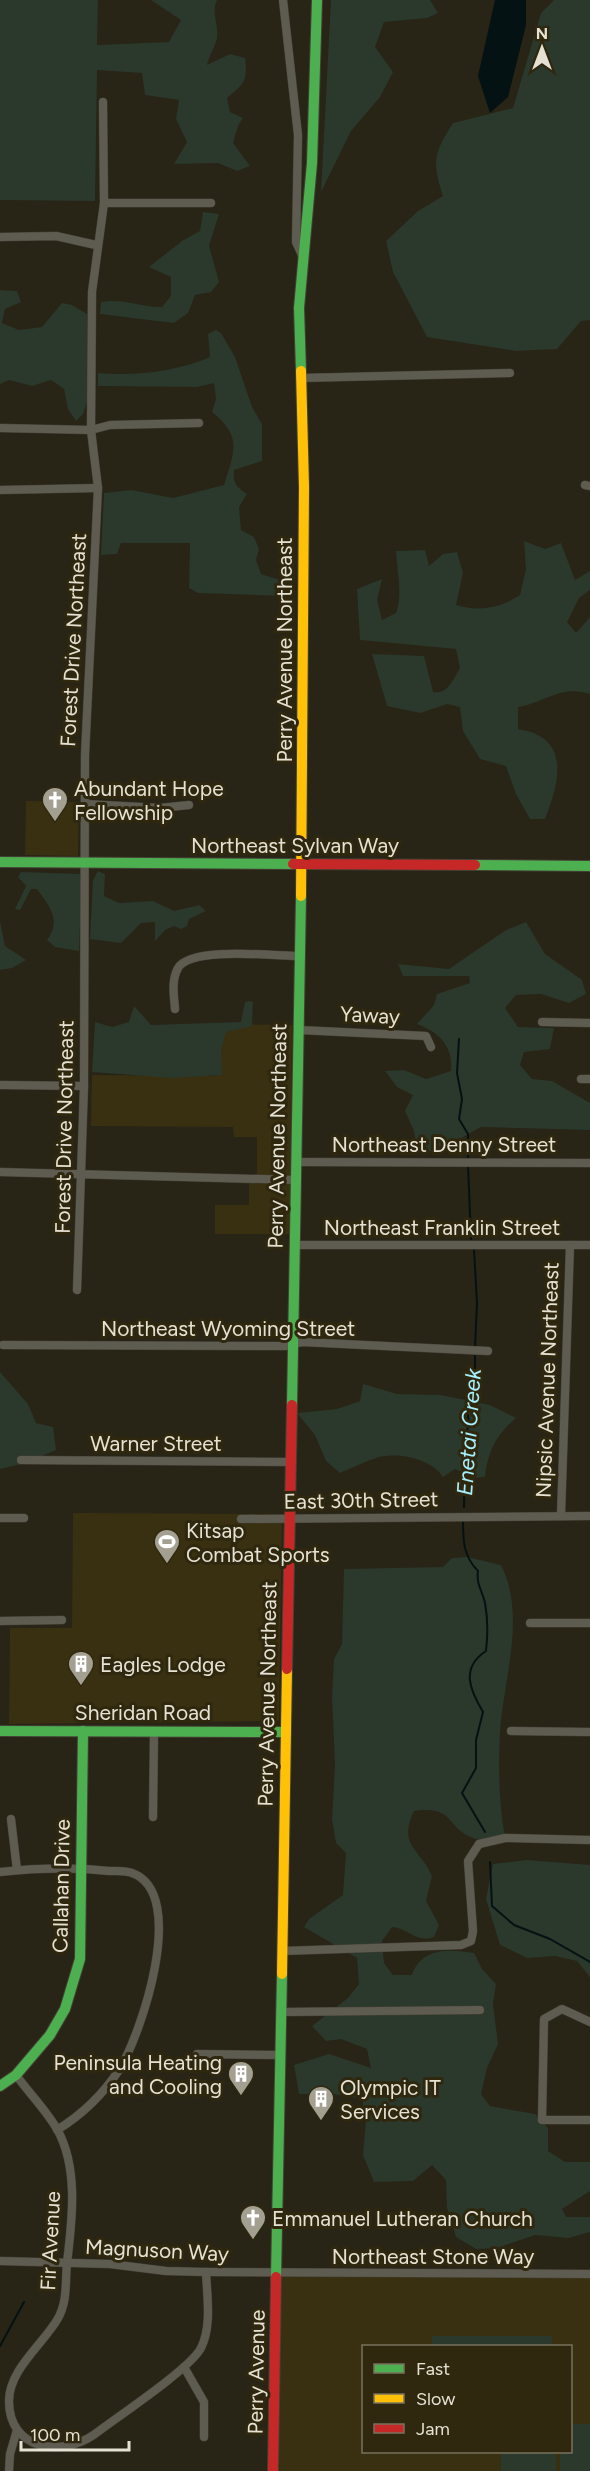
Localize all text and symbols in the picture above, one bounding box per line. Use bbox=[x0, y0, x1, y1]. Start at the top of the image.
north arrow bbox=[512, 18, 572, 78]
text: N bbox=[536, 24, 548, 43]
street label: Forest Drive Northeast bbox=[55, 533, 91, 747]
street label: Perry Avenue Northeast bbox=[272, 537, 297, 763]
place label: Abundant Hope Fellowship bbox=[74, 776, 224, 825]
church icon: Abundant Hope Fellowship bbox=[40, 785, 70, 823]
street label: Northeast Sylvan Way bbox=[191, 833, 399, 858]
street label: Yaway bbox=[339, 1001, 401, 1029]
street label: Forest Drive Northeast bbox=[50, 1020, 78, 1234]
street label: Perry Avenue Northeast bbox=[263, 1023, 291, 1249]
street label: Northeast Denny Street bbox=[332, 1132, 556, 1157]
street label: Northeast Franklin Street bbox=[324, 1215, 560, 1240]
street label: Nipsic Avenue Northeast bbox=[530, 1262, 564, 1498]
street label: Northeast Wyoming Street bbox=[101, 1316, 355, 1341]
water label: Enetai Creek bbox=[451, 1366, 487, 1496]
street label: Warner Street bbox=[90, 1431, 222, 1456]
street label: East 30th Street bbox=[283, 1486, 439, 1514]
place label: Kitsap Combat Sports bbox=[186, 1518, 330, 1567]
sports icon: Kitsap Combat Sports bbox=[152, 1527, 182, 1565]
street label: Perry Avenue Northeast bbox=[253, 1581, 281, 1807]
building icon: Eagles Lodge bbox=[66, 1649, 96, 1687]
place label: Eagles Lodge bbox=[100, 1652, 226, 1677]
street label: Sheridan Road bbox=[75, 1700, 211, 1725]
street label: Callahan Drive bbox=[47, 1819, 75, 1953]
place label: Peninsula Heating and Cooling bbox=[53, 2050, 222, 2099]
building icon: Peninsula Heating and Cooling bbox=[226, 2059, 256, 2097]
place label: Olympic IT Services bbox=[340, 2075, 441, 2124]
building icon: Olympic IT Services bbox=[306, 2084, 336, 2122]
street label: Fir Avenue bbox=[35, 2191, 65, 2291]
church icon: Emmanuel Lutheran Church bbox=[238, 2203, 268, 2241]
place label: Emmanuel Lutheran Church bbox=[272, 2206, 533, 2231]
street label: Magnuson Way bbox=[84, 2234, 230, 2266]
street label: Northeast Stone Way bbox=[332, 2244, 534, 2269]
street label: Perry Avenue bbox=[242, 2309, 270, 2435]
legend bbox=[362, 2345, 572, 2453]
text: Fast bbox=[416, 2358, 450, 2380]
text: Slow bbox=[416, 2388, 455, 2410]
scale bar bbox=[21, 2414, 129, 2452]
text: Jam bbox=[416, 2418, 450, 2440]
text: 100 m bbox=[30, 2424, 80, 2446]

